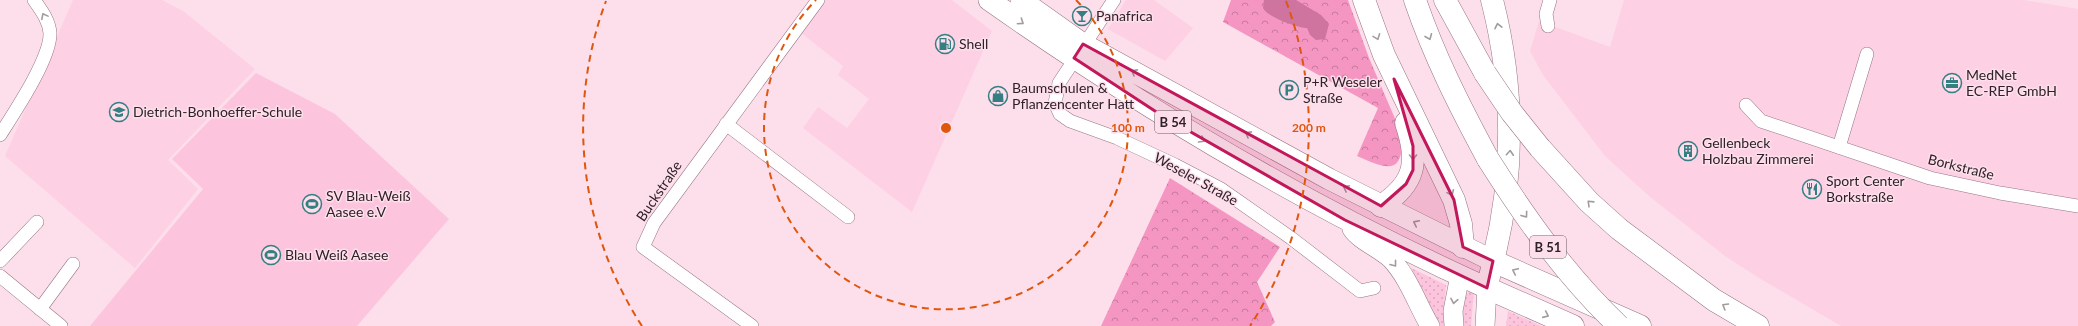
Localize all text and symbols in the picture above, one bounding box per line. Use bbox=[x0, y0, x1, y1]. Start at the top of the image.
bar icon: Panafrica bbox=[1071, 5, 1093, 27]
place label: Panafrica bbox=[1096, 7, 1153, 24]
one-way arrow bbox=[41, 13, 49, 20]
one-way arrow bbox=[1016, 17, 1023, 24]
one-way arrow bbox=[1495, 23, 1503, 30]
fuel station icon: Shell bbox=[934, 33, 956, 55]
one-way arrow bbox=[1372, 33, 1380, 40]
one-way arrow bbox=[1424, 33, 1432, 40]
place label: Shell bbox=[959, 35, 988, 52]
place label: MedNet EC-REP GmbH bbox=[1966, 66, 2057, 99]
one-way arrow bbox=[1131, 69, 1138, 77]
office icon: MedNet EC-REP GmbH bbox=[1941, 72, 1963, 94]
place label: P+R Weseler Straße bbox=[1303, 73, 1382, 106]
place label: Baumschulen & Pflanzencenter Hatt bbox=[1012, 79, 1135, 112]
parking icon: P+R Weseler Straße bbox=[1278, 79, 1300, 101]
shop icon: Baumschulen & Pflanzencenter Hatt bbox=[987, 85, 1009, 107]
school or university icon: Dietrich-Bonhoeffer-Schule bbox=[108, 101, 130, 123]
place label: Dietrich-Bonhoeffer-Schule bbox=[133, 103, 302, 120]
road number: B 54 bbox=[1155, 111, 1191, 133]
text: 100 m bbox=[1111, 120, 1145, 135]
text: 200 m bbox=[1292, 120, 1326, 135]
centre of rings bbox=[939, 121, 953, 135]
one-way arrow bbox=[1245, 132, 1252, 139]
place label: Gellenbeck Holzbau Zimmerei bbox=[1702, 134, 1814, 167]
one-way arrow bbox=[1198, 135, 1205, 142]
building icon: Gellenbeck Holzbau Zimmerei bbox=[1677, 140, 1699, 162]
street label: Weseler Straße bbox=[1151, 148, 1241, 209]
one-way arrow bbox=[1505, 150, 1514, 156]
street label: Borkstraße bbox=[1926, 150, 1996, 183]
one-way arrow bbox=[1409, 154, 1417, 160]
street label: Buckstraße bbox=[632, 157, 685, 224]
place label: Sport Center Borkstraße bbox=[1826, 172, 1905, 205]
restaurant icon: Sport Center Borkstraße bbox=[1801, 178, 1823, 200]
one-way arrow bbox=[1343, 185, 1350, 193]
place label: SV Blau-Weiß Aasee e.V bbox=[326, 187, 411, 220]
one-way arrow bbox=[1446, 189, 1454, 196]
sports icon: SV Blau-Weiß Aasee e.V bbox=[301, 193, 323, 215]
one-way arrow bbox=[1587, 200, 1595, 208]
one-way arrow bbox=[1520, 211, 1527, 218]
one-way arrow bbox=[1413, 220, 1420, 228]
road number: B 51 bbox=[1530, 236, 1566, 258]
sports icon: Blau Weiß Aasee bbox=[260, 244, 282, 266]
place label: Blau Weiß Aasee bbox=[285, 246, 388, 263]
one-way arrow bbox=[1389, 259, 1396, 266]
one-way arrow bbox=[1511, 268, 1519, 276]
one-way arrow bbox=[1450, 297, 1459, 304]
one-way arrow bbox=[1722, 303, 1729, 311]
one-way arrow bbox=[1543, 310, 1550, 318]

